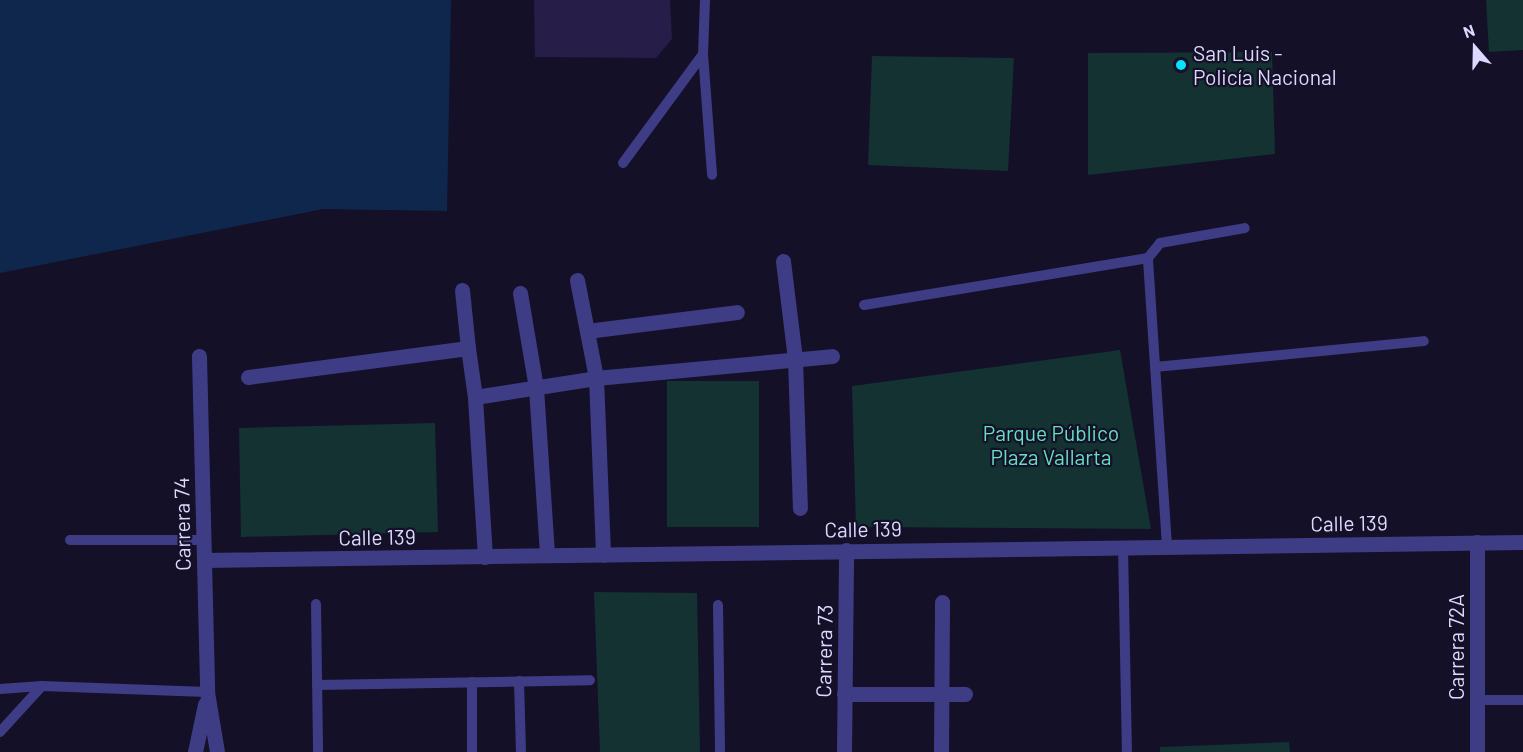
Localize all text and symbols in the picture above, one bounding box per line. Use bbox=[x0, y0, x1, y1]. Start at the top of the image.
north arrow bbox=[1445, 18, 1505, 78]
text: N bbox=[1460, 20, 1477, 41]
place label: San Luis - Policía Nacional bbox=[1193, 40, 1337, 90]
marker: San Luis - Policía Nacional bbox=[1174, 58, 1188, 72]
park label: Parque Público Plaza Vallarta bbox=[983, 420, 1119, 470]
street label: Carrera 74 bbox=[169, 477, 195, 571]
street label: Calle 139 bbox=[1310, 510, 1388, 536]
street label: Calle 139 bbox=[824, 516, 902, 542]
street label: Calle 139 bbox=[338, 524, 416, 550]
street label: Carrera 72A bbox=[1443, 594, 1469, 700]
street label: Carrera 73 bbox=[811, 604, 837, 698]

